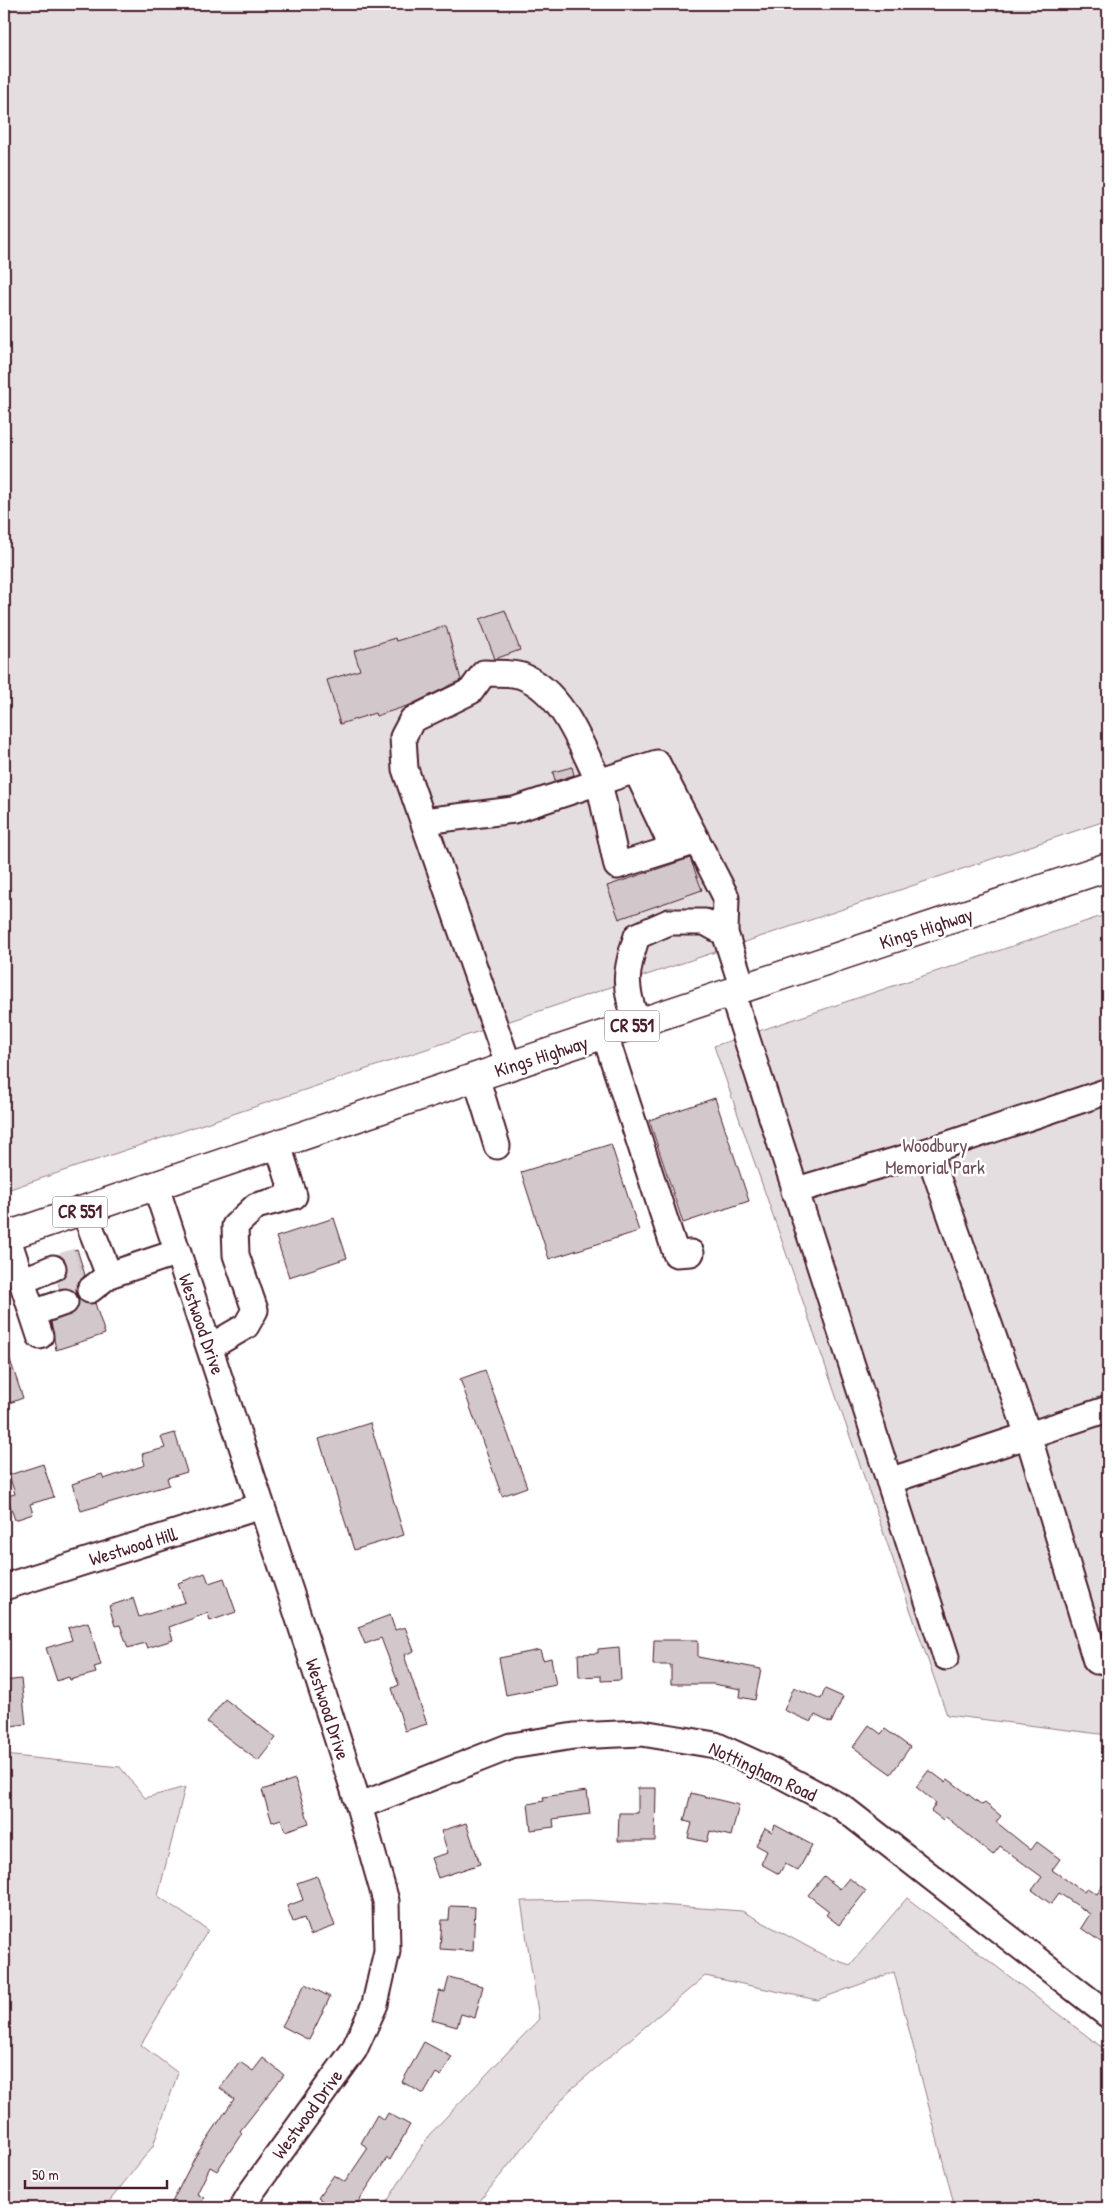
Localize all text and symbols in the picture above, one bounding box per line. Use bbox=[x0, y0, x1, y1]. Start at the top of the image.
street label: Kings Highway bbox=[876, 901, 976, 955]
road number: CR 551 bbox=[604, 1010, 660, 1042]
street label: Kings Highway bbox=[491, 1029, 591, 1083]
park label: Woodbury Memorial Park bbox=[885, 1132, 985, 1180]
road number: CR 551 bbox=[52, 1196, 108, 1228]
street label: Westwood Drive bbox=[173, 1270, 231, 1378]
street label: Westwood Hill bbox=[86, 1520, 181, 1572]
street label: Westwood Drive bbox=[299, 1655, 357, 1763]
street label: Nottingham Road bbox=[705, 1735, 822, 1808]
street label: Westwood Drive bbox=[266, 2064, 349, 2164]
scale bar bbox=[25, 2157, 168, 2189]
text: 50 m bbox=[32, 2164, 59, 2185]

